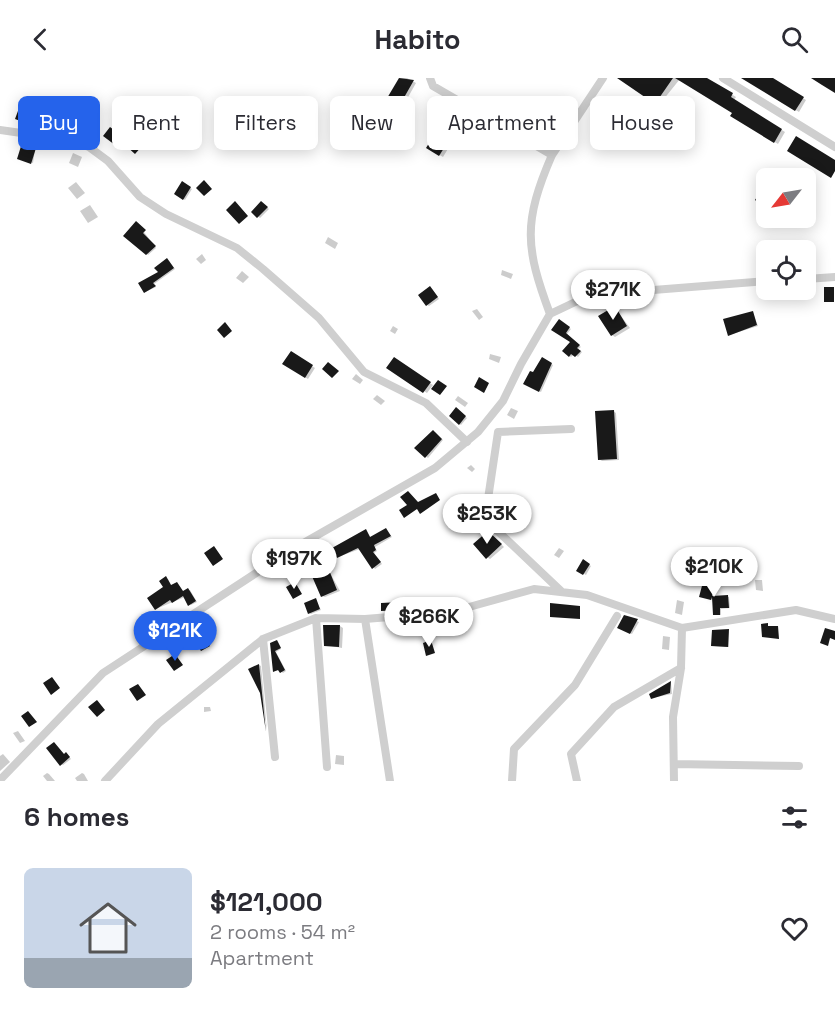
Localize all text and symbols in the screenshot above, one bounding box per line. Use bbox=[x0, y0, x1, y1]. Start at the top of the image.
text: Habito bbox=[374, 22, 461, 57]
icon: back bbox=[24, 23, 57, 56]
icon: search bbox=[778, 23, 811, 56]
chip: Buy bbox=[18, 96, 100, 150]
chip: Rent bbox=[112, 96, 202, 150]
chip: Filters bbox=[214, 96, 318, 150]
chip: New bbox=[330, 96, 415, 150]
chip: Apartment bbox=[427, 96, 578, 150]
chip: House bbox=[590, 96, 695, 150]
north arrow bbox=[756, 168, 816, 228]
map controls bbox=[756, 168, 816, 300]
button: locate bbox=[756, 240, 816, 300]
pin: $271K bbox=[571, 270, 655, 321]
text: $271K bbox=[585, 276, 641, 302]
pin: $253K bbox=[445, 494, 529, 545]
text: $253K bbox=[457, 500, 517, 526]
pin: $197K bbox=[252, 539, 336, 590]
text: $197K bbox=[266, 545, 322, 571]
pin: $210K bbox=[672, 547, 756, 598]
text: $210K bbox=[685, 553, 743, 579]
pin: $266K bbox=[387, 597, 471, 648]
text: $266K bbox=[398, 603, 460, 629]
pin: $121K bbox=[133, 611, 217, 662]
text: $121K bbox=[148, 617, 202, 643]
text: 6 homes bbox=[24, 800, 129, 834]
icon: filters bbox=[778, 801, 811, 834]
text: $121,000 bbox=[210, 885, 323, 919]
icon: home bbox=[72, 892, 144, 964]
icon: heart bbox=[778, 912, 811, 945]
text: 2 rooms · 54 m² bbox=[210, 919, 355, 945]
text: Apartment bbox=[210, 945, 314, 971]

